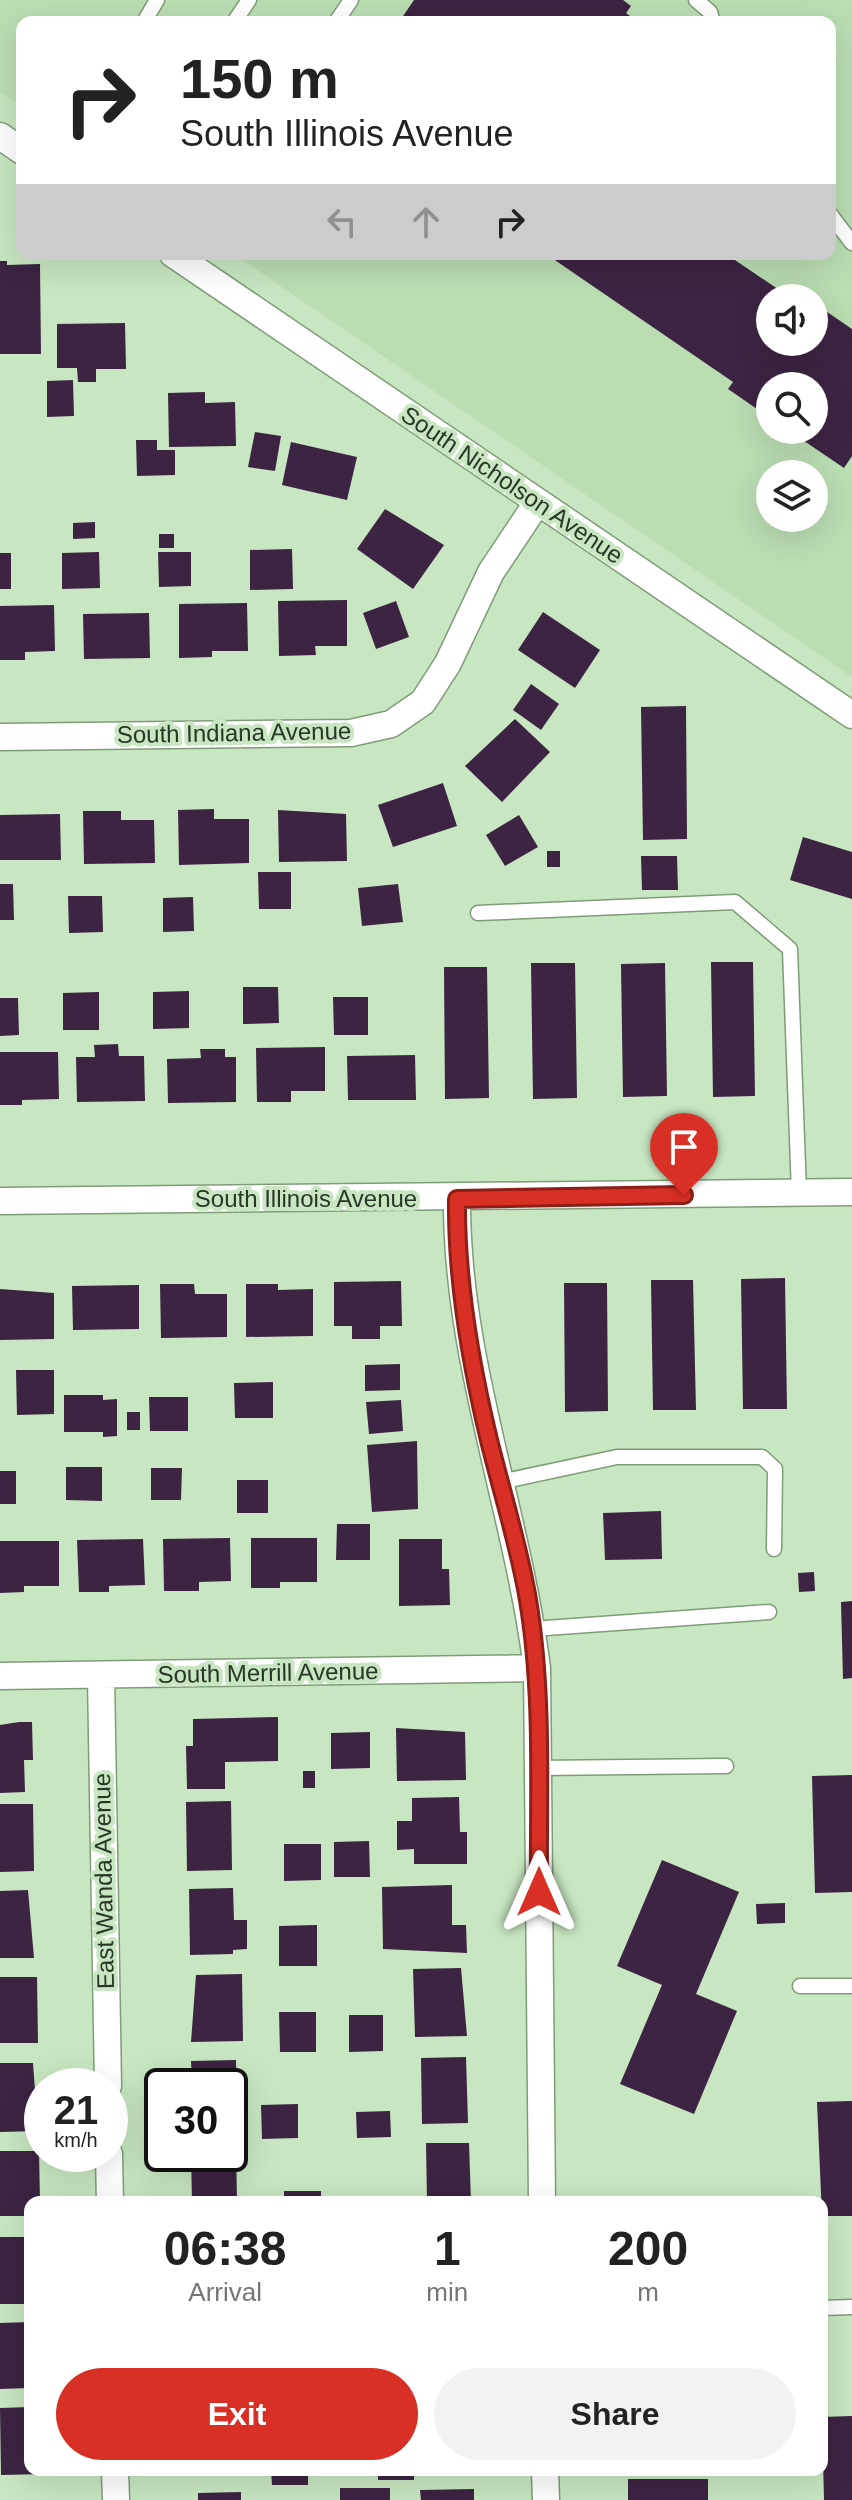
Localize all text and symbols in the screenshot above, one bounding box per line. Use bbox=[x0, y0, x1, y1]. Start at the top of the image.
text: 150 m bbox=[180, 47, 339, 110]
icon: right bbox=[48, 48, 152, 152]
text: South Illinois Avenue bbox=[180, 113, 514, 154]
icon: left bbox=[320, 200, 364, 244]
icon: ahead bbox=[404, 200, 448, 244]
icon: right bbox=[488, 200, 532, 244]
map controls bbox=[756, 284, 828, 532]
button: sound bbox=[756, 284, 828, 356]
button: search bbox=[756, 372, 828, 444]
street label: South Nicholson Avenue bbox=[397, 400, 628, 569]
button: layers bbox=[756, 460, 828, 532]
street label: South Indiana Avenue bbox=[117, 717, 351, 748]
pin bbox=[650, 1113, 718, 1195]
icon: arrive bbox=[662, 1125, 706, 1169]
street label: South Illinois Avenue bbox=[195, 1185, 417, 1212]
street label: South Merrill Avenue bbox=[157, 1657, 379, 1688]
street label: East Wanda Avenue bbox=[88, 1773, 119, 1989]
position arrow bbox=[497, 1850, 581, 1934]
speed limit sign: 30 bbox=[144, 2068, 248, 2172]
text: 21 bbox=[54, 2088, 98, 2132]
text: km/h bbox=[54, 2129, 98, 2151]
text: 06:38 bbox=[164, 2222, 287, 2275]
text: 1 bbox=[434, 2222, 461, 2275]
text: 200 bbox=[608, 2222, 688, 2275]
text: Arrival bbox=[188, 2277, 262, 2307]
text: min bbox=[426, 2277, 468, 2307]
text: m bbox=[637, 2277, 659, 2307]
button: Exit bbox=[56, 2368, 418, 2460]
button: Share bbox=[434, 2368, 796, 2460]

